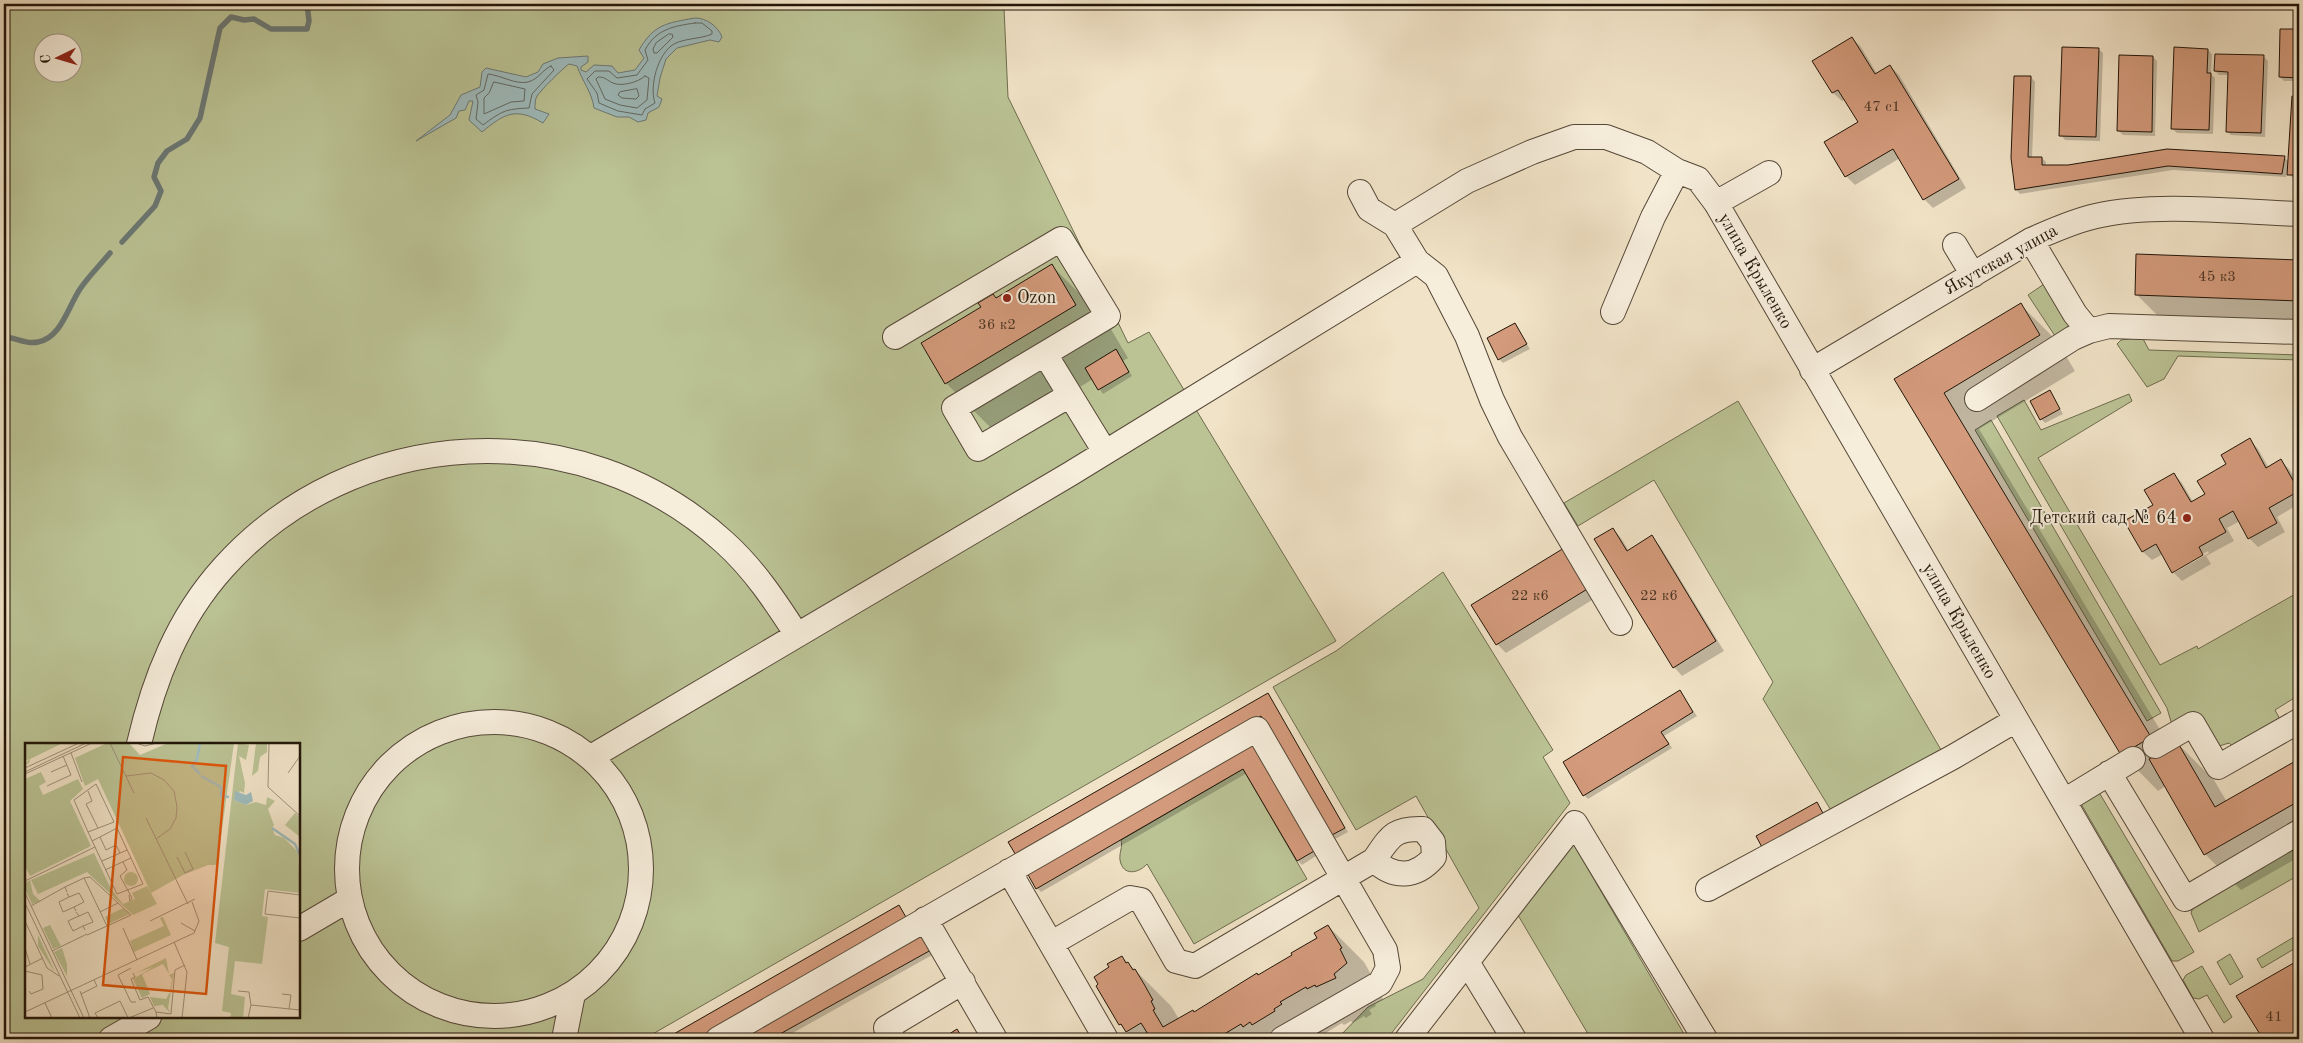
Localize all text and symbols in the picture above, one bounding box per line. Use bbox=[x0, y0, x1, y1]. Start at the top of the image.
north arrow bbox=[32, 32, 82, 82]
text: С bbox=[39, 54, 53, 64]
house number: 47 с1 bbox=[1864, 100, 1900, 115]
street label: улица Крыленко bbox=[1715, 210, 1795, 332]
street label: Якутская улица bbox=[1941, 221, 2061, 299]
house number: 45 к3 bbox=[2198, 270, 2236, 285]
place label: Ozon bbox=[1017, 289, 1056, 307]
marker: Ozon bbox=[1001, 292, 1013, 304]
house number: 36 к2 bbox=[978, 318, 1016, 333]
place label: Детский сад № 64 bbox=[2030, 509, 2177, 527]
marker: Детский сад № 64 bbox=[2181, 512, 2193, 524]
street label: улица Крыленко bbox=[1919, 560, 1999, 682]
house number: 22 к6 bbox=[1511, 589, 1549, 604]
house number: 22 к6 bbox=[1640, 589, 1678, 604]
inset map bbox=[25, 743, 300, 1018]
house number: 41 bbox=[2265, 1010, 2283, 1025]

